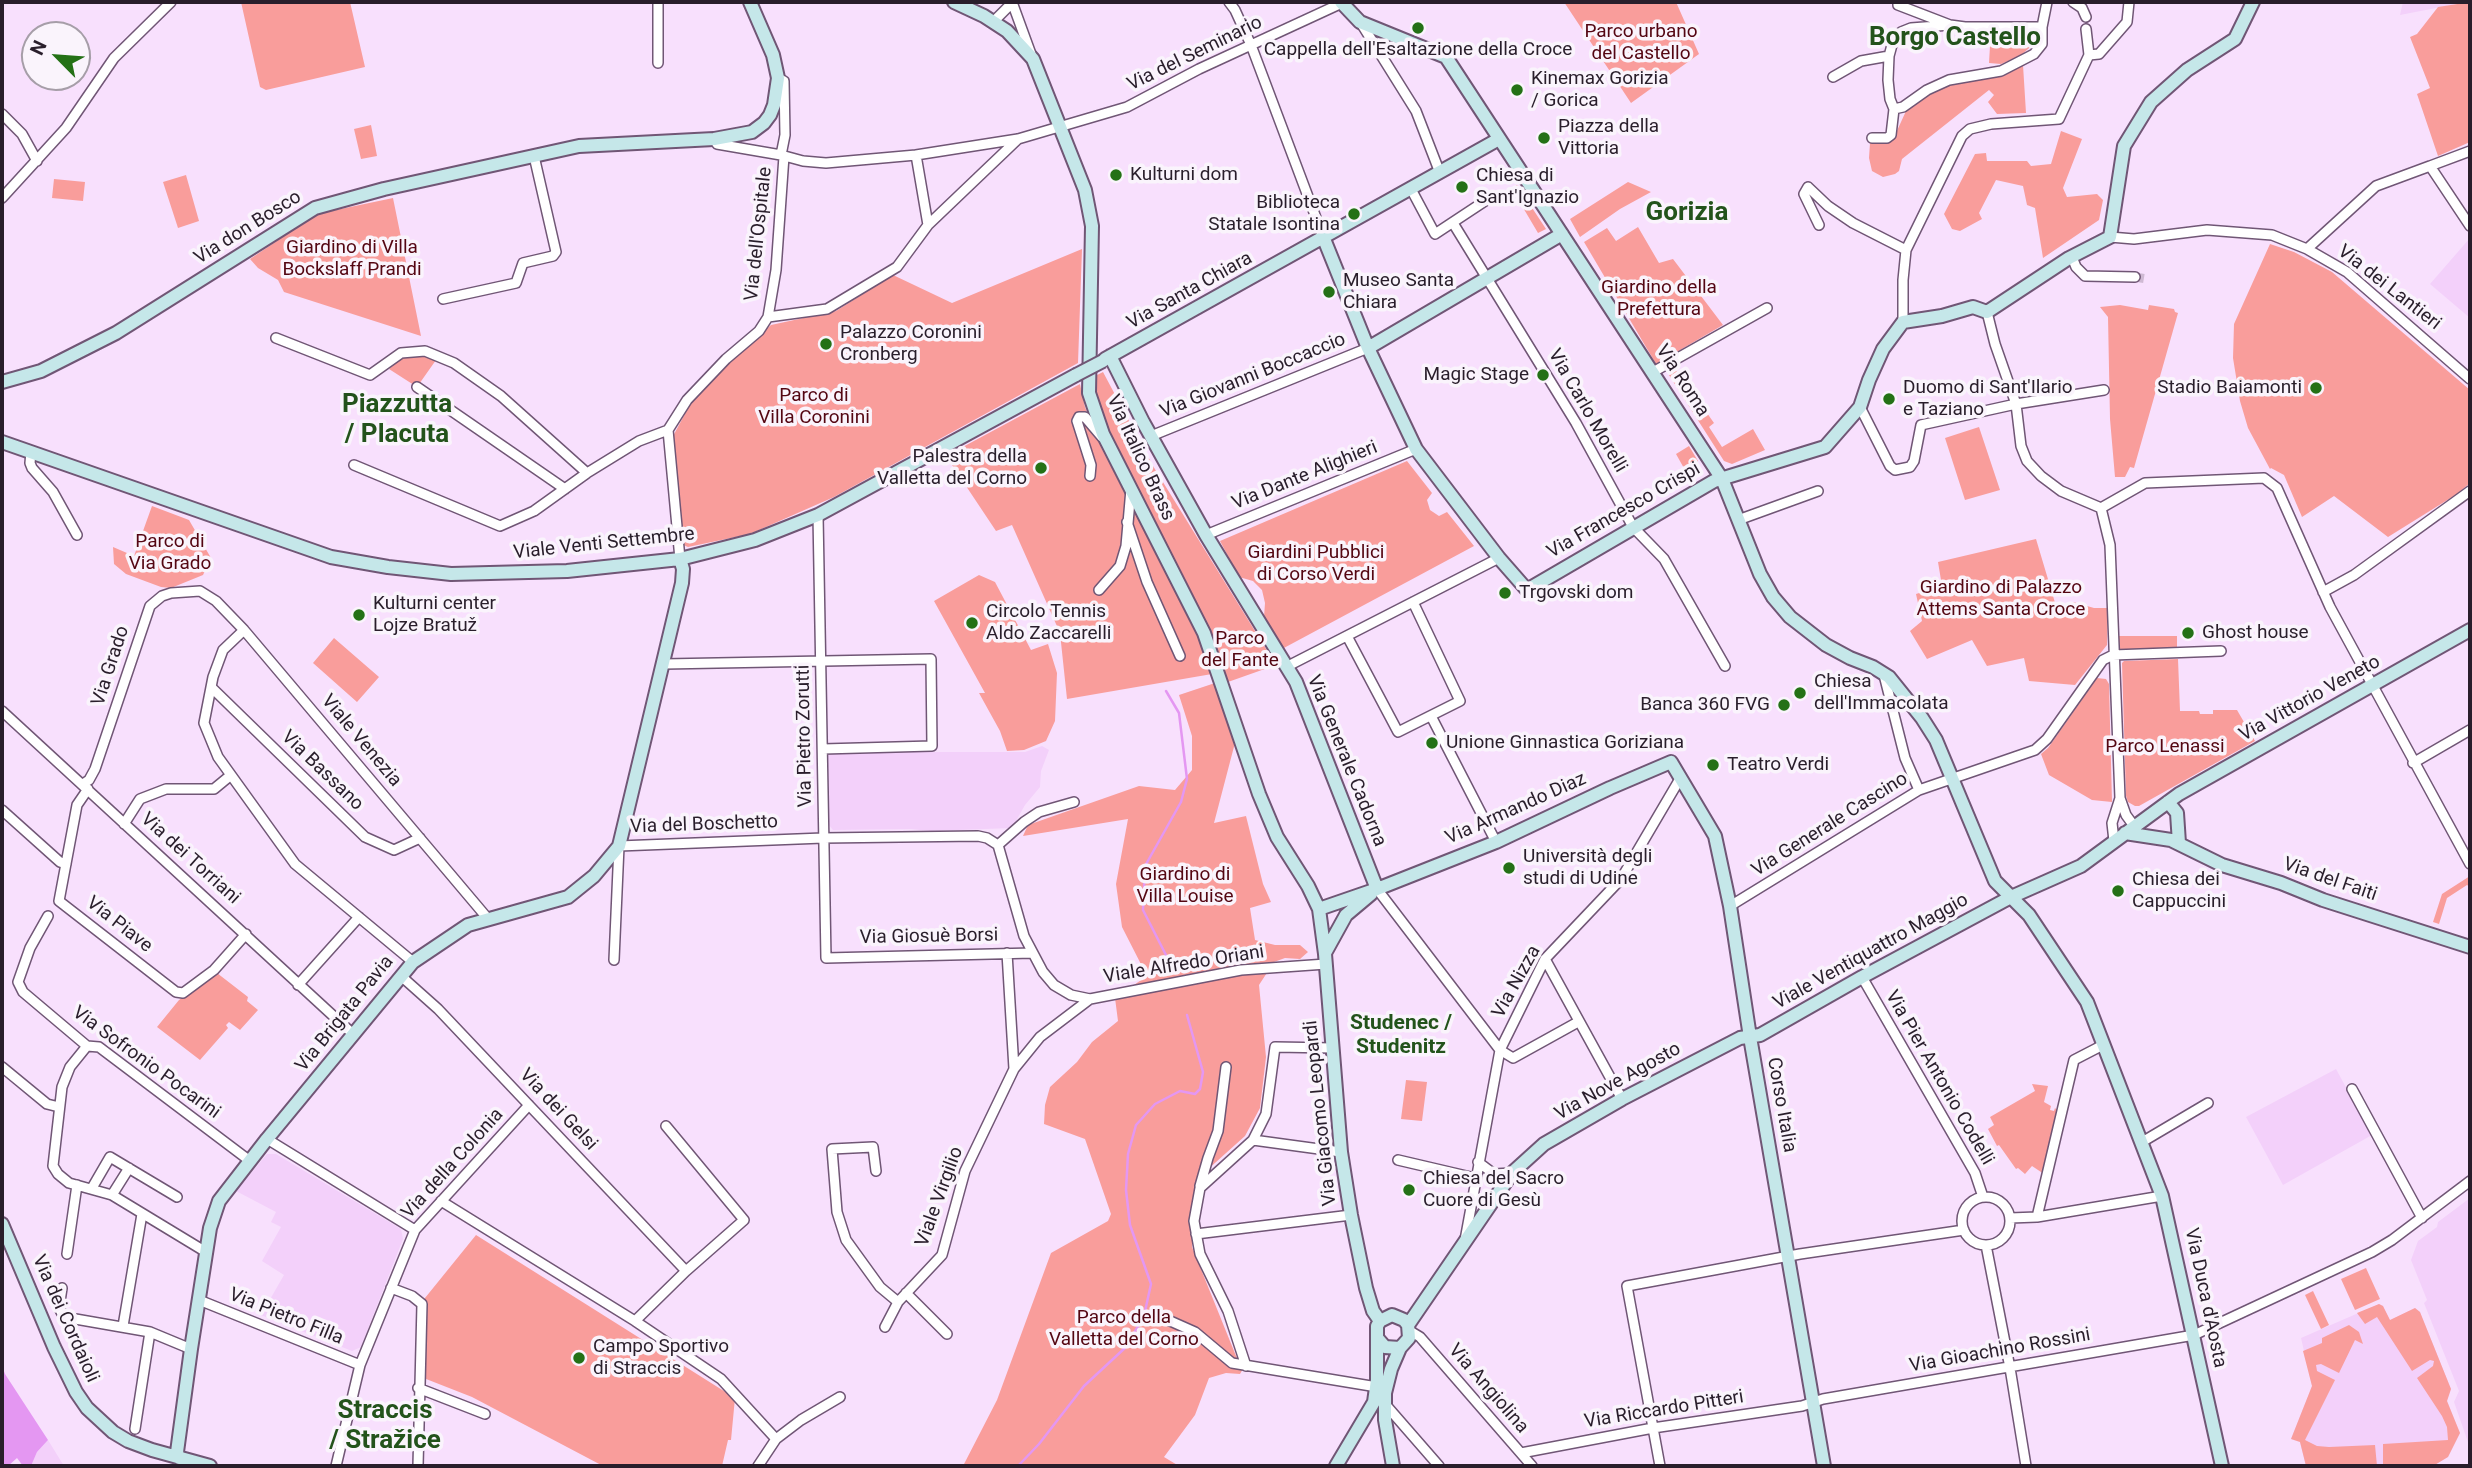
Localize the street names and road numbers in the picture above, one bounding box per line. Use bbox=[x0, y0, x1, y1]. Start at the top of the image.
street label: Via del Seminario bbox=[1124, 11, 1266, 97]
street label: Via dell'Ospitale bbox=[741, 166, 777, 302]
street label: Via don Bosco bbox=[190, 186, 306, 270]
street label: Via dei Lantieri bbox=[2333, 241, 2445, 335]
street label: Via Santa Chiara bbox=[1124, 247, 1256, 335]
street label: Via Giovanni Boccaccio bbox=[1157, 328, 1349, 424]
street label: Via Roma bbox=[1650, 341, 1714, 421]
street label: Via Carlo Morelli bbox=[1542, 345, 1632, 477]
street label: Via Italico Brass bbox=[1101, 392, 1179, 524]
street label: Via Dante Alighieri bbox=[1229, 436, 1381, 516]
street label: Via Francesco Crispi bbox=[1543, 458, 1705, 564]
street label: Viale Venti Settembre bbox=[512, 523, 696, 565]
street label: Via Grado bbox=[87, 623, 135, 709]
street label: Via Vittorio Veneto bbox=[2236, 651, 2384, 747]
street label: Via Pietro Zorutti bbox=[792, 665, 818, 807]
street label: Via Generale Cadorna bbox=[1301, 672, 1391, 850]
street label: Viale Venezia bbox=[316, 690, 406, 792]
street label: Via Bassano bbox=[276, 726, 368, 816]
street label: Via Armando Diaz bbox=[1442, 768, 1590, 850]
street label: Via Generale Cascino bbox=[1748, 768, 1912, 882]
street label: Via dei Torriani bbox=[136, 808, 244, 910]
street label: Via del Boschetto bbox=[630, 811, 778, 839]
street label: Via del Faiti bbox=[2280, 853, 2380, 907]
street label: Viale Ventiquattro Maggio bbox=[1770, 889, 1972, 1015]
street label: Via Piave bbox=[81, 892, 157, 958]
street label: Via Giosuè Borsi bbox=[859, 924, 999, 950]
street label: Viale Alfredo Oriani bbox=[1102, 941, 1266, 989]
street label: Via Nizza bbox=[1488, 942, 1546, 1022]
street label: Via Brigata Pavia bbox=[291, 951, 399, 1077]
street label: Via Pier Antonio Codelli bbox=[1880, 987, 1998, 1169]
street label: Via Sofronio Pocarini bbox=[68, 1002, 224, 1124]
street label: Via Giacomo Leopardi bbox=[1300, 1019, 1342, 1207]
street label: Via Nove Agosto bbox=[1551, 1038, 1685, 1126]
street label: Corso Italia bbox=[1761, 1056, 1801, 1154]
street label: Via dei Gelsi bbox=[514, 1064, 602, 1156]
street label: Via della Colonia bbox=[397, 1104, 509, 1224]
street label: Viale Virgilio bbox=[911, 1144, 969, 1250]
street label: Via Duca d'Aosta bbox=[2179, 1226, 2231, 1370]
street label: Via dei Cordaioli bbox=[27, 1252, 103, 1386]
street label: Via Pietro Filla bbox=[226, 1284, 346, 1350]
street label: Via Gioachino Rossini bbox=[1908, 1324, 2092, 1378]
street label: Via Angiolina bbox=[1443, 1340, 1533, 1438]
street label: Via Riccardo Pitteri bbox=[1583, 1386, 1745, 1434]

